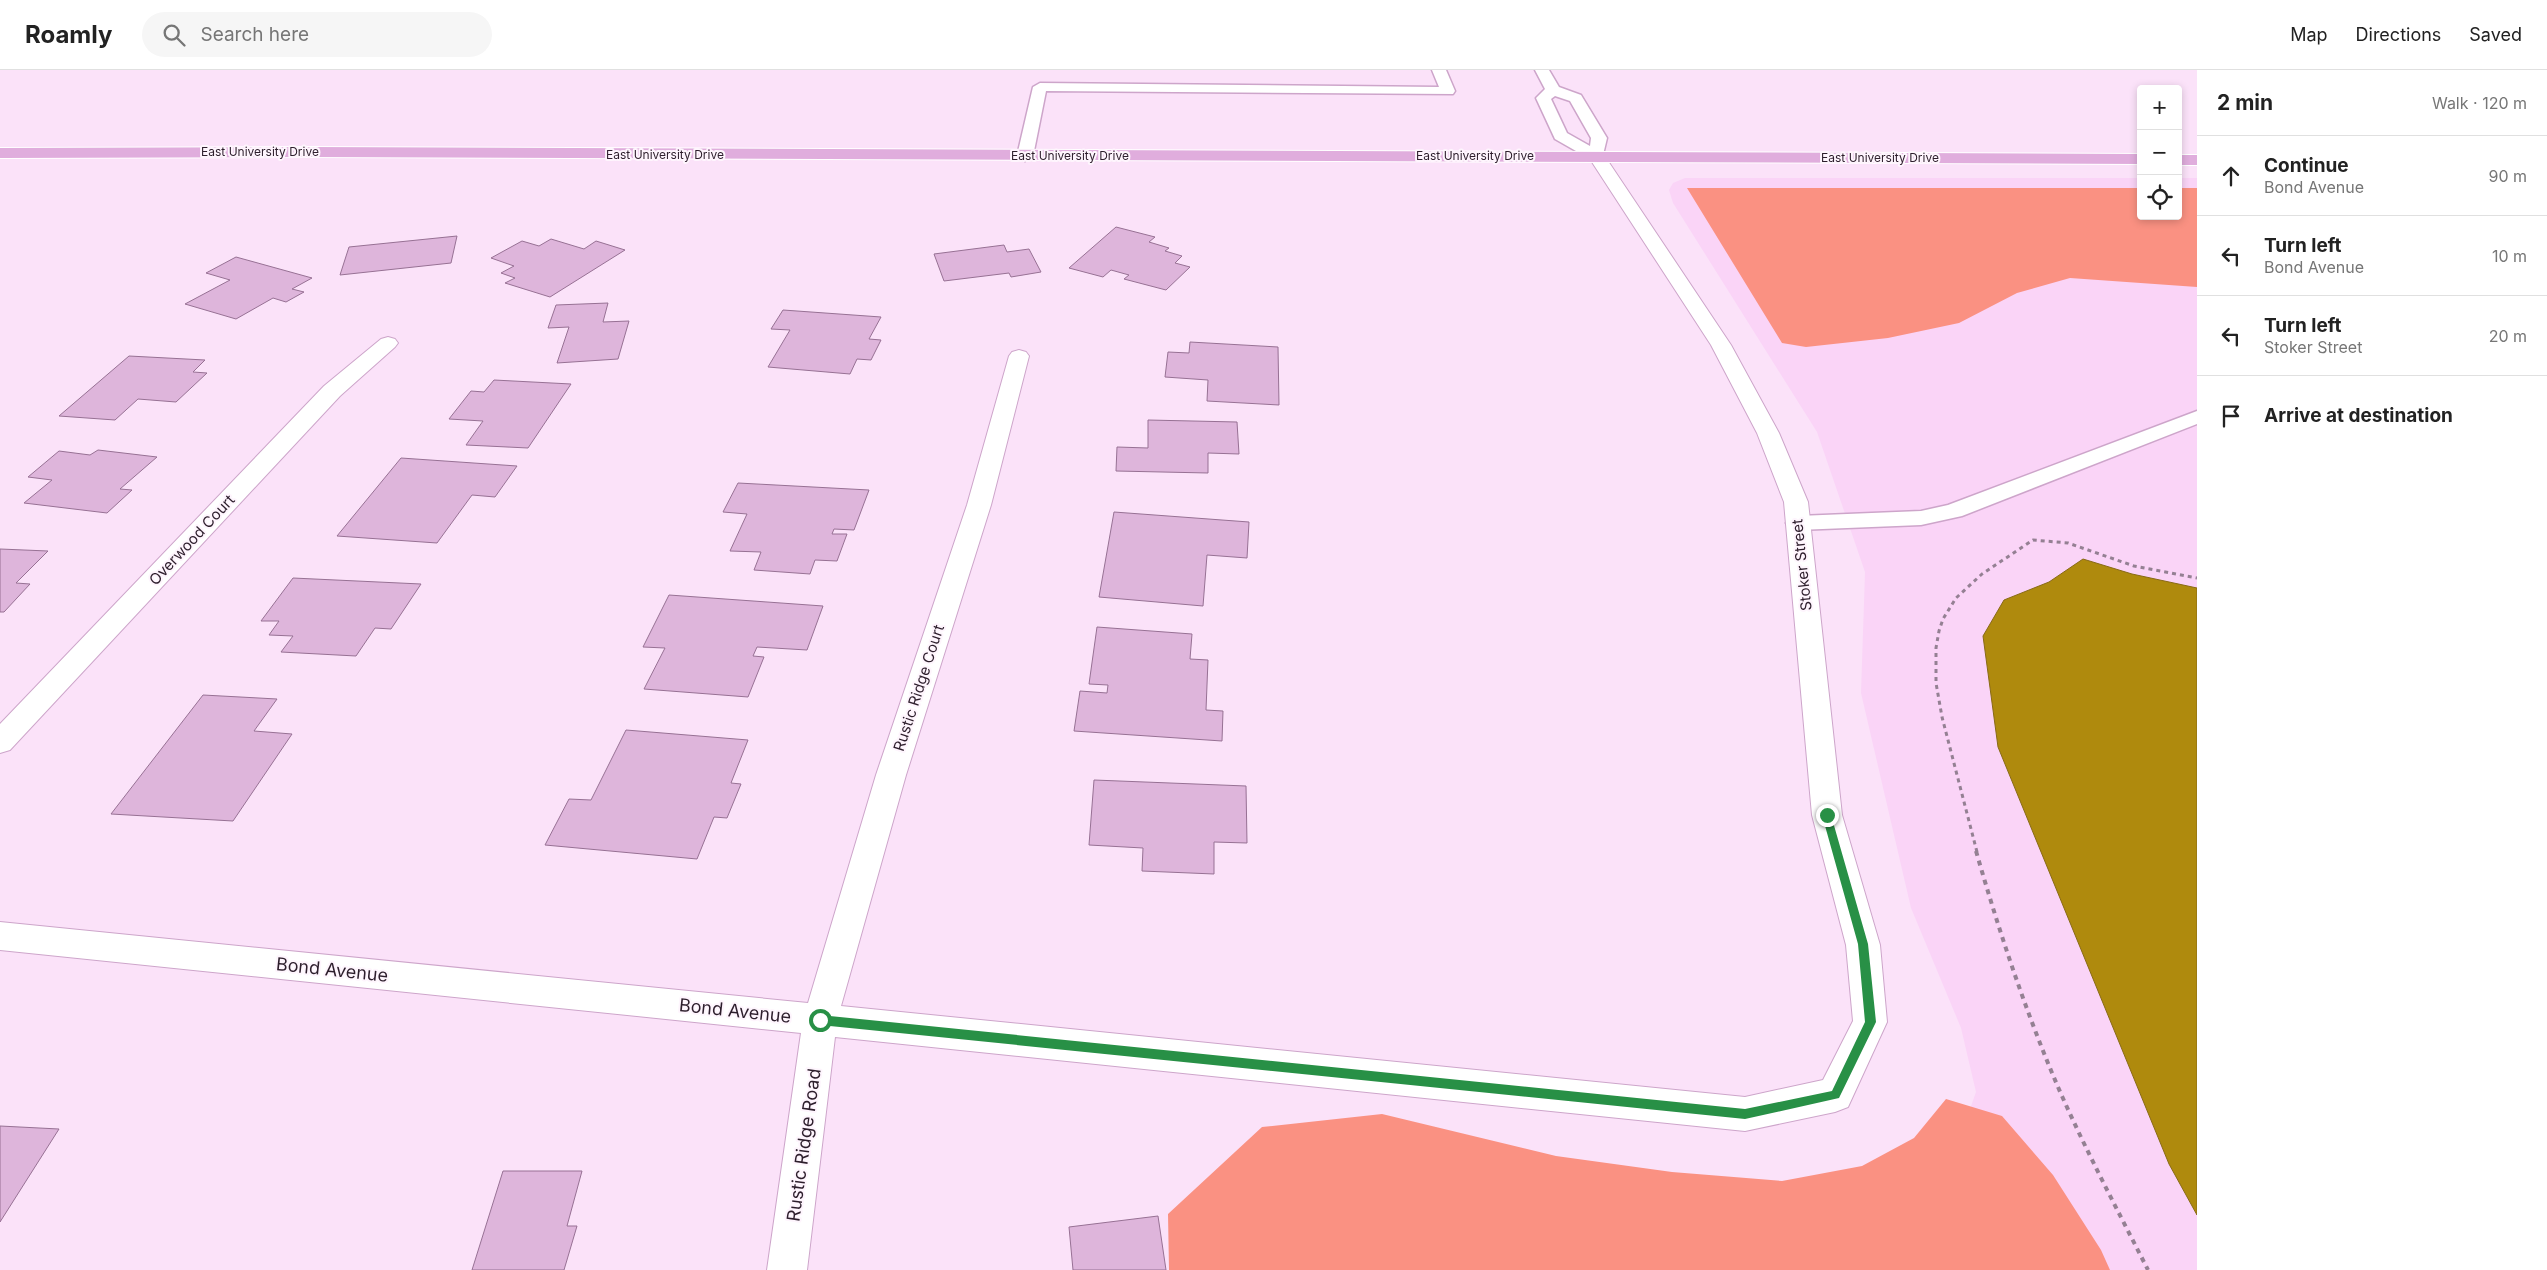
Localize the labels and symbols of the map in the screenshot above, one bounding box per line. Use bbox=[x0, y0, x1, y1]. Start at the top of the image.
street label: East University Drive bbox=[201, 144, 319, 159]
street label: East University Drive bbox=[606, 147, 724, 162]
street label: East University Drive bbox=[1011, 148, 1129, 163]
street label: East University Drive bbox=[1416, 148, 1534, 163]
street label: East University Drive bbox=[1821, 150, 1939, 165]
street label: Overwood Court bbox=[145, 490, 239, 589]
street label: Stoker Street bbox=[1787, 518, 1816, 612]
street label: Rustic Ridge Court bbox=[889, 622, 948, 754]
route end bbox=[1816, 804, 1839, 827]
street label: Bond Avenue bbox=[275, 953, 389, 986]
street label: Bond Avenue bbox=[678, 994, 792, 1027]
route start bbox=[809, 1009, 832, 1032]
street label: Rustic Ridge Road bbox=[782, 1067, 825, 1223]

